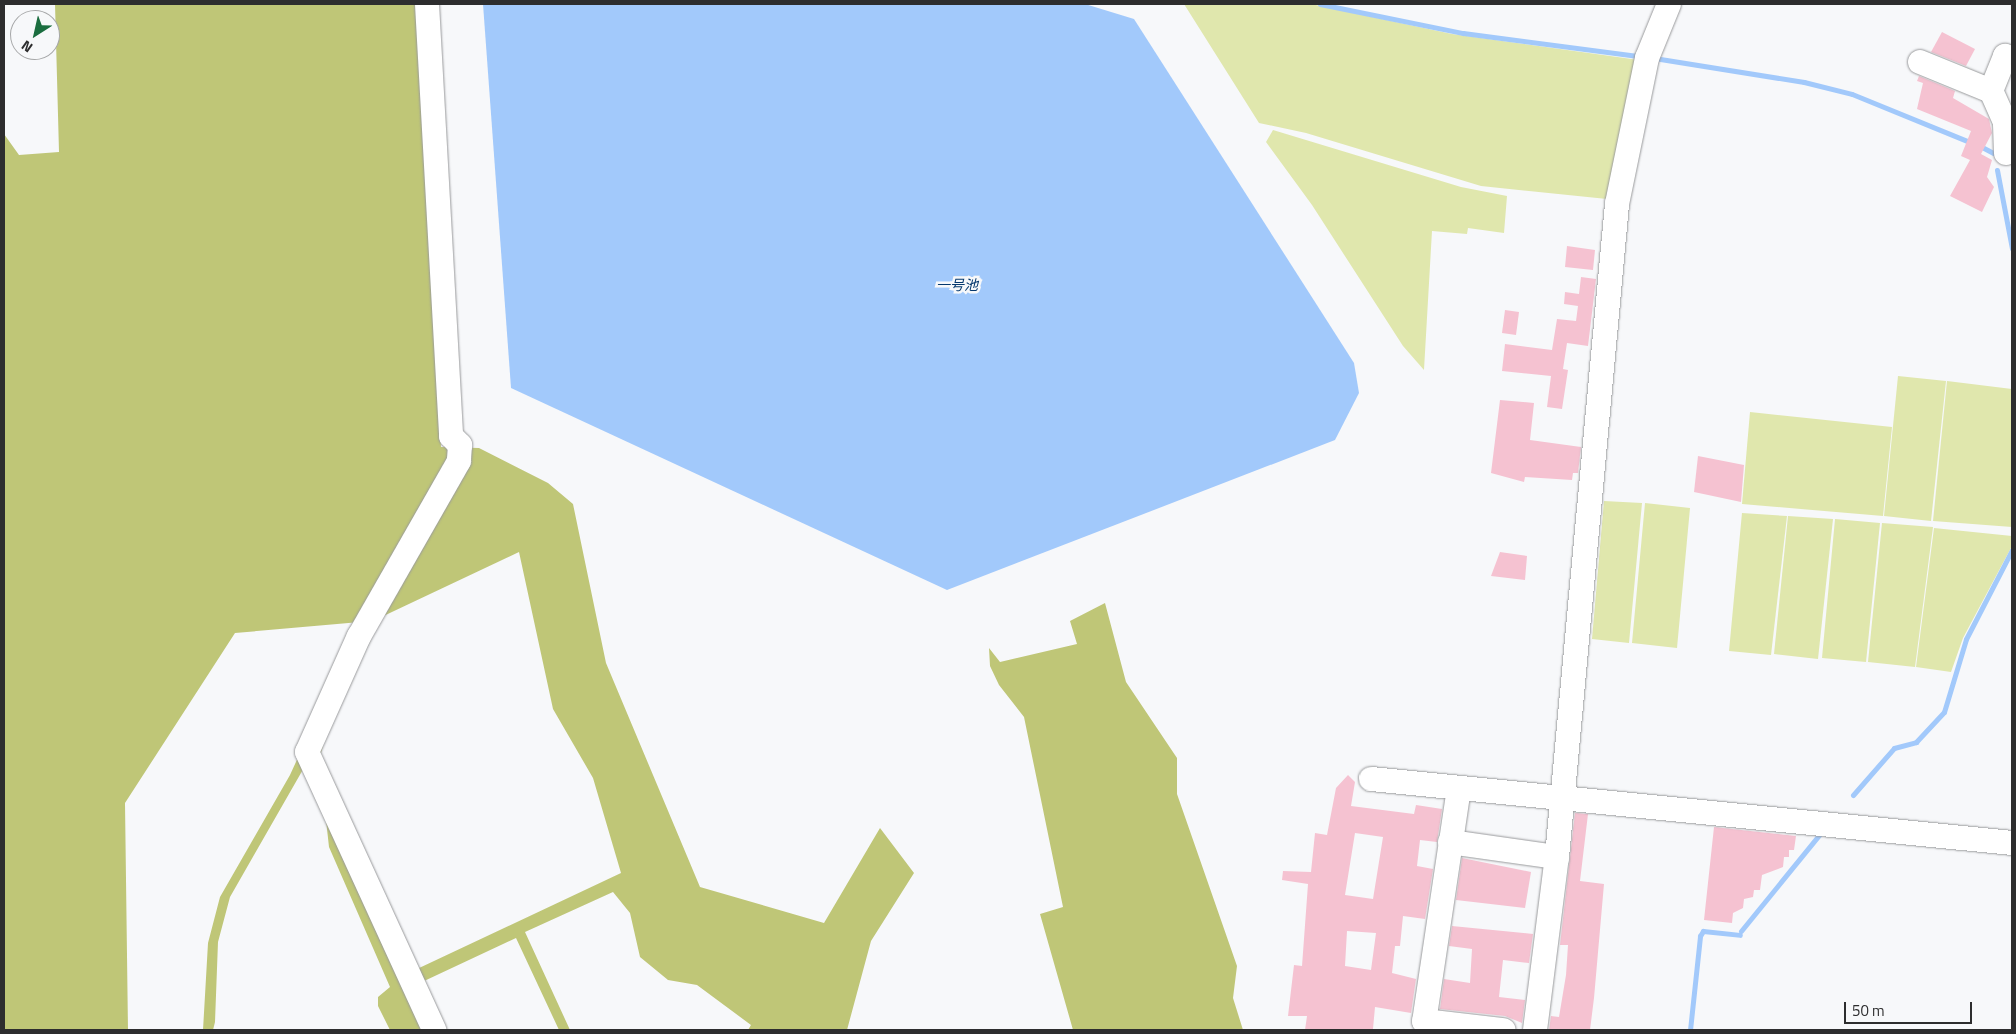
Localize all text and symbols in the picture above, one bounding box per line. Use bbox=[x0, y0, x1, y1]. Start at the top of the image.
north arrow bbox=[10, 10, 60, 60]
text: N bbox=[17, 35, 37, 58]
water label: 一号池 bbox=[936, 277, 978, 293]
scale bar bbox=[1846, 992, 1974, 1024]
text: 50 m bbox=[1852, 999, 1885, 1022]

